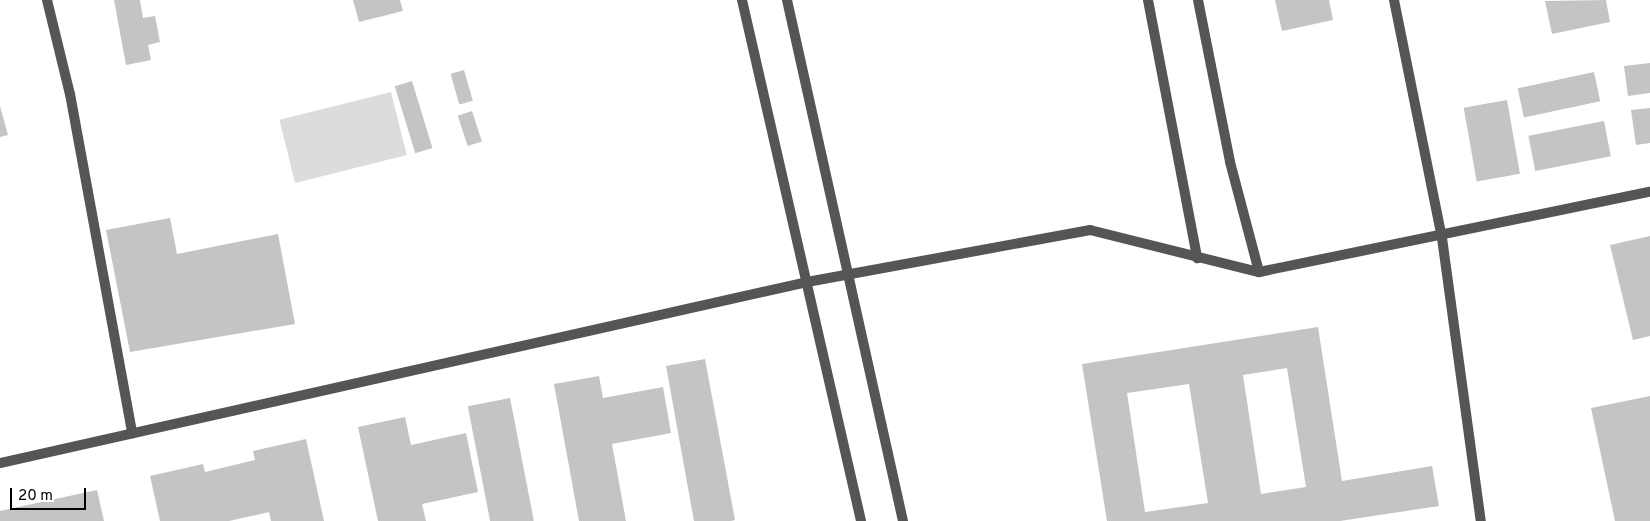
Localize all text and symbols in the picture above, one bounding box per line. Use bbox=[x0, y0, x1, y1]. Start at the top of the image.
scale bar bbox=[12, 478, 89, 510]
text: 20 m bbox=[18, 487, 53, 506]

